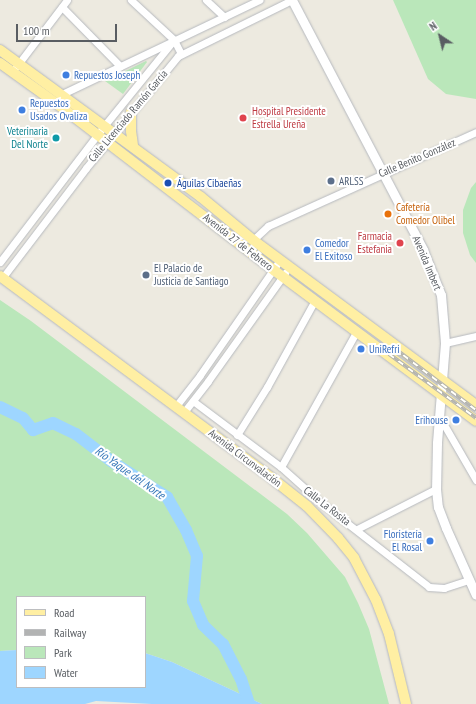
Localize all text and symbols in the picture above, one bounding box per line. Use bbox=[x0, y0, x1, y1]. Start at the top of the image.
scale bar bbox=[18, 16, 119, 42]
north arrow bbox=[420, 16, 460, 56]
text: N bbox=[427, 19, 440, 34]
text: 100 m bbox=[23, 23, 50, 38]
street label: Calle Licenciado Ramón García bbox=[86, 67, 170, 165]
place label: Repuestos Joseph bbox=[74, 68, 140, 82]
marker: Repuestos Joseph bbox=[61, 70, 71, 80]
place label: Repuestos Usados Ovaliza bbox=[30, 97, 87, 123]
marker: Repuestos Usados Ovaliza bbox=[17, 105, 27, 115]
place label: Hospital Presidente Estrella Ureña bbox=[252, 105, 326, 131]
marker: Hospital Presidente Estrella Ureña bbox=[237, 112, 249, 124]
place label: Veterinaria Del Norte bbox=[7, 125, 48, 151]
marker: Veterinaria Del Norte bbox=[51, 133, 61, 143]
street label: Calle Benito González bbox=[376, 136, 458, 180]
place label: ARLSS bbox=[339, 174, 363, 188]
place label: Águilas Cibaeñas bbox=[177, 176, 241, 190]
marker: ARLSS bbox=[326, 176, 336, 186]
marker: Águilas Cibaeñas bbox=[162, 177, 174, 189]
place label: Cafetería Comedor Olibel bbox=[396, 201, 455, 227]
marker: Cafetería Comedor Olibel bbox=[383, 209, 393, 219]
street label: Avenida 27 de Febrero bbox=[200, 210, 276, 274]
place label: Farmacia Estefania bbox=[357, 230, 392, 256]
street label: Avenida Imbert bbox=[410, 234, 444, 292]
place label: Comedor El Exitoso bbox=[315, 237, 352, 263]
marker: Farmacia Estefania bbox=[395, 238, 405, 248]
marker: Comedor El Exitoso bbox=[302, 245, 312, 255]
place label: El Palacio de Justicia de Santiago bbox=[154, 262, 228, 288]
marker: El Palacio de Justicia de Santiago bbox=[141, 270, 151, 280]
place label: UniRefri bbox=[369, 342, 400, 356]
marker: UniRefri bbox=[356, 344, 366, 354]
place label: Erihouse bbox=[415, 413, 448, 427]
marker: Erihouse bbox=[451, 415, 461, 425]
street label: Avenida Circunvalación bbox=[206, 426, 284, 490]
water label: Río Yaque del Norte bbox=[92, 443, 168, 503]
street label: Calle La Rosita bbox=[301, 484, 353, 528]
place label: Floristería El Rosal bbox=[384, 528, 422, 554]
marker: Floristería El Rosal bbox=[425, 536, 435, 546]
legend bbox=[16, 596, 146, 688]
text: Road bbox=[54, 605, 74, 620]
text: Railway bbox=[54, 625, 86, 640]
text: Park bbox=[54, 645, 72, 660]
text: Water bbox=[54, 665, 78, 680]

